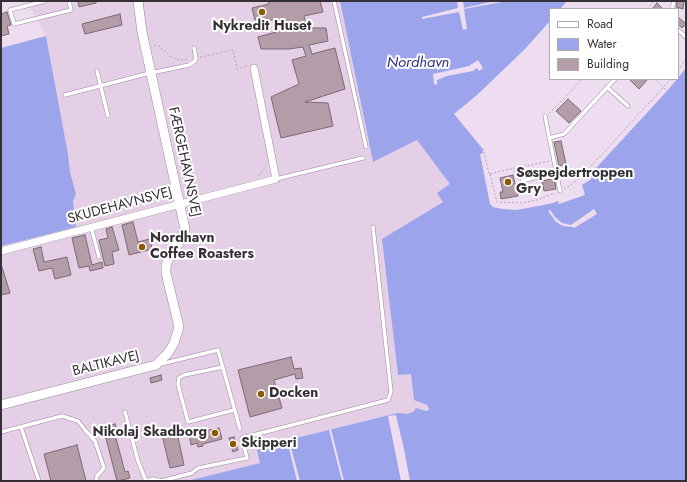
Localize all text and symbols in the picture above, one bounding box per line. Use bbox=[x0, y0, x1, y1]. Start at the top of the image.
marker: Nykredit Huset bbox=[257, 7, 267, 17]
legend bbox=[549, 8, 679, 80]
text: Road bbox=[587, 15, 613, 33]
place label: Nykredit Huset bbox=[212, 19, 312, 35]
text: Water bbox=[587, 35, 617, 53]
water label: Nordhavn bbox=[387, 54, 449, 72]
text: Building bbox=[587, 55, 629, 73]
street label: FÆRGEHAVNSVEJ bbox=[164, 106, 204, 218]
place label: Søspejdertroppen Gry bbox=[516, 166, 633, 198]
marker: Søspejdertroppen Gry bbox=[503, 177, 513, 187]
street label: SKUDEHAVNSVEJ bbox=[66, 184, 174, 228]
place label: Nordhavn Coffee Roasters bbox=[150, 231, 254, 264]
marker: Nordhavn Coffee Roasters bbox=[137, 242, 147, 252]
street label: BALTIKAVEJ bbox=[71, 348, 141, 380]
place label: Docken bbox=[269, 386, 318, 402]
marker: Docken bbox=[256, 389, 266, 399]
place label: Nikolaj Skadborg bbox=[93, 425, 207, 441]
marker: Nikolaj Skadborg bbox=[210, 428, 220, 438]
place label: Skipperi bbox=[241, 436, 297, 452]
marker: Skipperi bbox=[228, 439, 238, 449]

